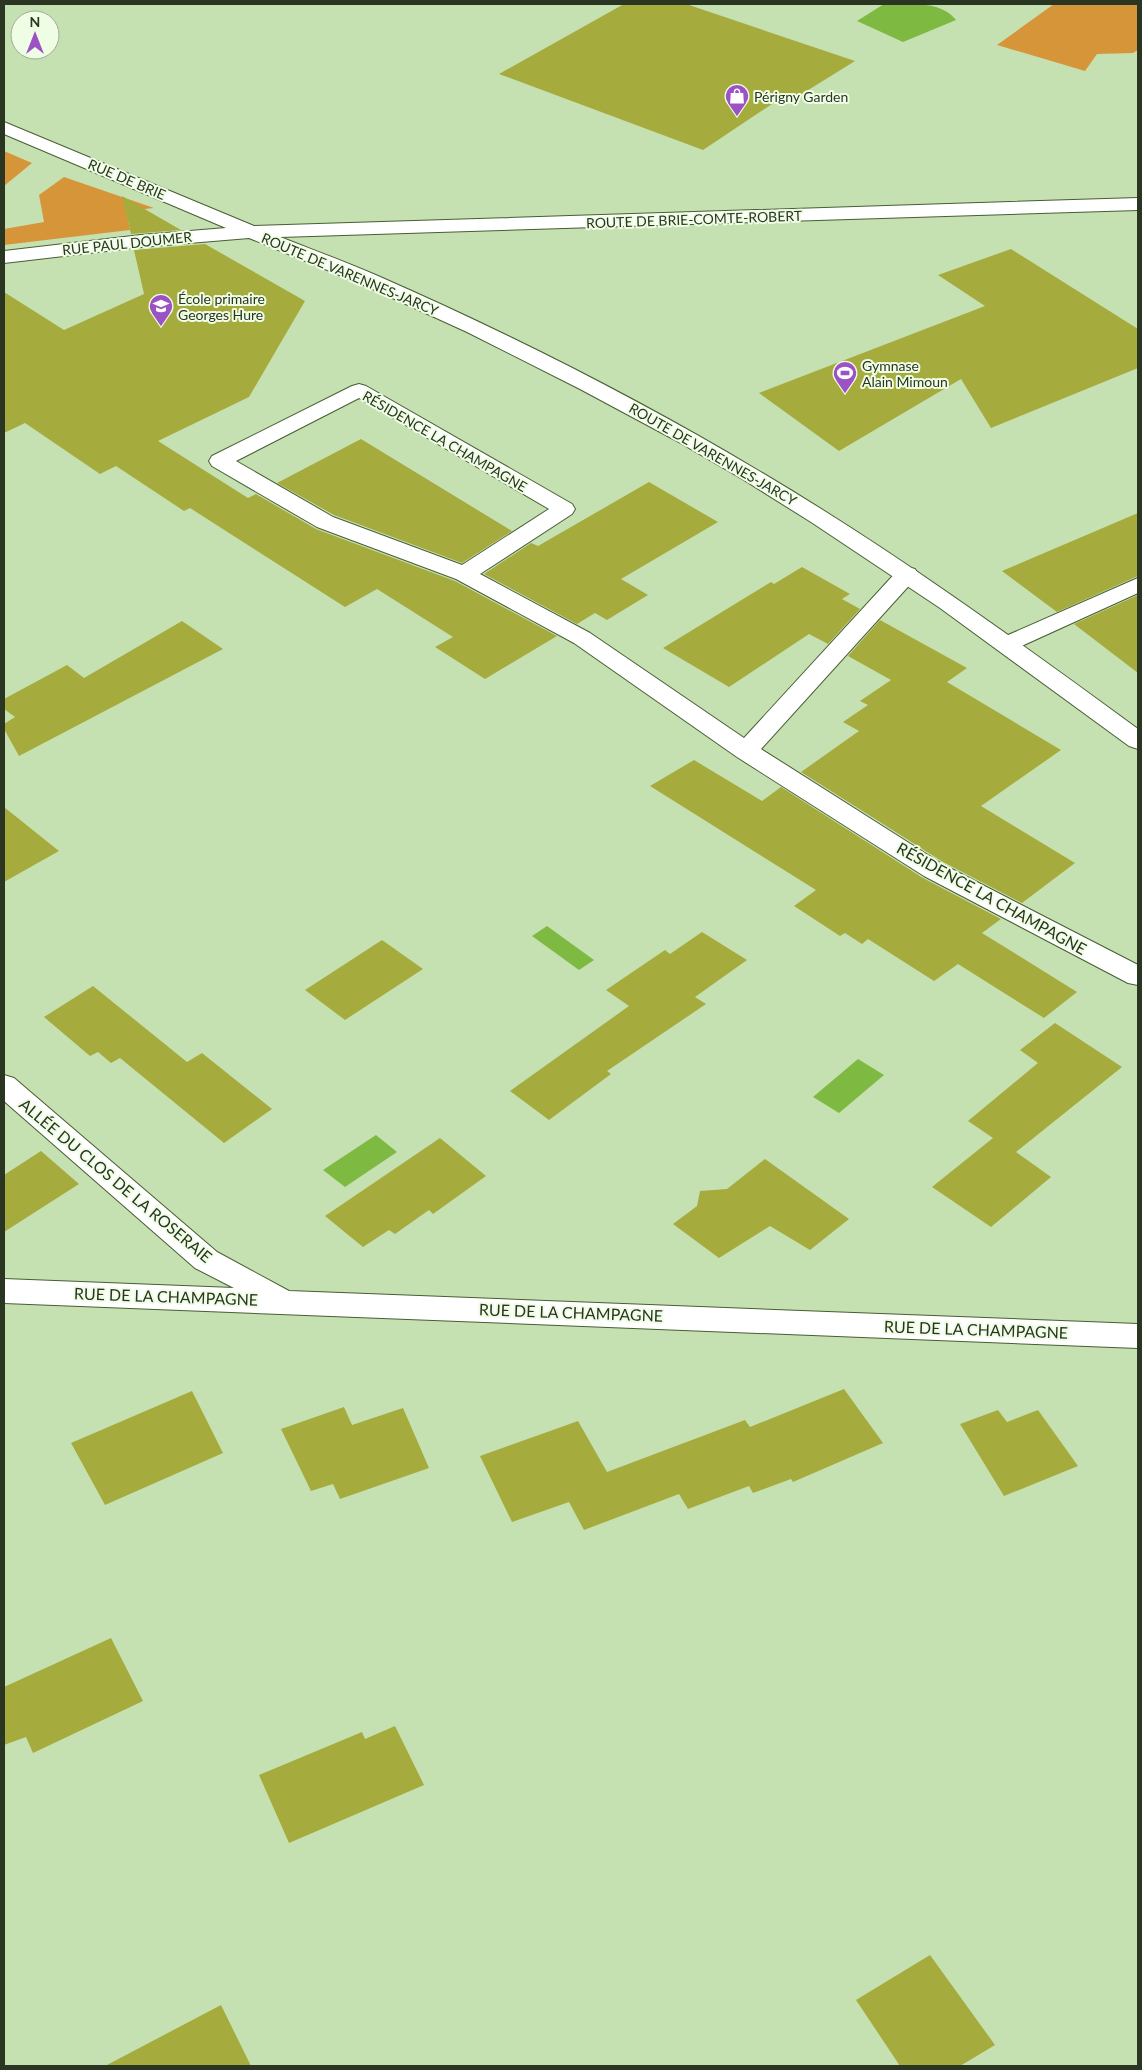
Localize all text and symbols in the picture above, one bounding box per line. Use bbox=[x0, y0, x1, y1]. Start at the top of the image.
north arrow bbox=[10, 10, 60, 60]
text: N bbox=[30, 13, 40, 30]
shop icon: Périgny Garden bbox=[724, 83, 750, 117]
place label: Périgny Garden bbox=[754, 88, 848, 105]
street label: RUE DE BRIE bbox=[86, 155, 168, 203]
street label: ROUTE DE BRIE-COMTE-ROBERT bbox=[586, 207, 803, 231]
street label: RUE PAUL DOUMER bbox=[61, 228, 193, 258]
street label: ROUTE DE VARENNES-JARCY bbox=[259, 229, 441, 319]
place label: École primaire Georges Hure bbox=[178, 290, 265, 323]
school or university icon: École primaire Georges Hure bbox=[148, 293, 174, 327]
place label: Gymnase Alain Mimoun bbox=[862, 357, 948, 390]
sports icon: Gymnase Alain Mimoun bbox=[832, 360, 858, 394]
street label: RÉSIDENCE LA CHAMPAGNE bbox=[360, 387, 530, 495]
street label: ROUTE DE VARENNES-JARCY bbox=[626, 399, 800, 509]
street label: RÉSIDENCE LA CHAMPAGNE bbox=[894, 838, 1090, 958]
street label: ALLÉE DU CLOS DE LA ROSERAIE bbox=[16, 1094, 216, 1266]
street label: RUE DE LA CHAMPAGNE bbox=[74, 1283, 258, 1309]
street label: RUE DE LA CHAMPAGNE bbox=[479, 1299, 663, 1325]
street label: RUE DE LA CHAMPAGNE bbox=[884, 1316, 1068, 1342]

